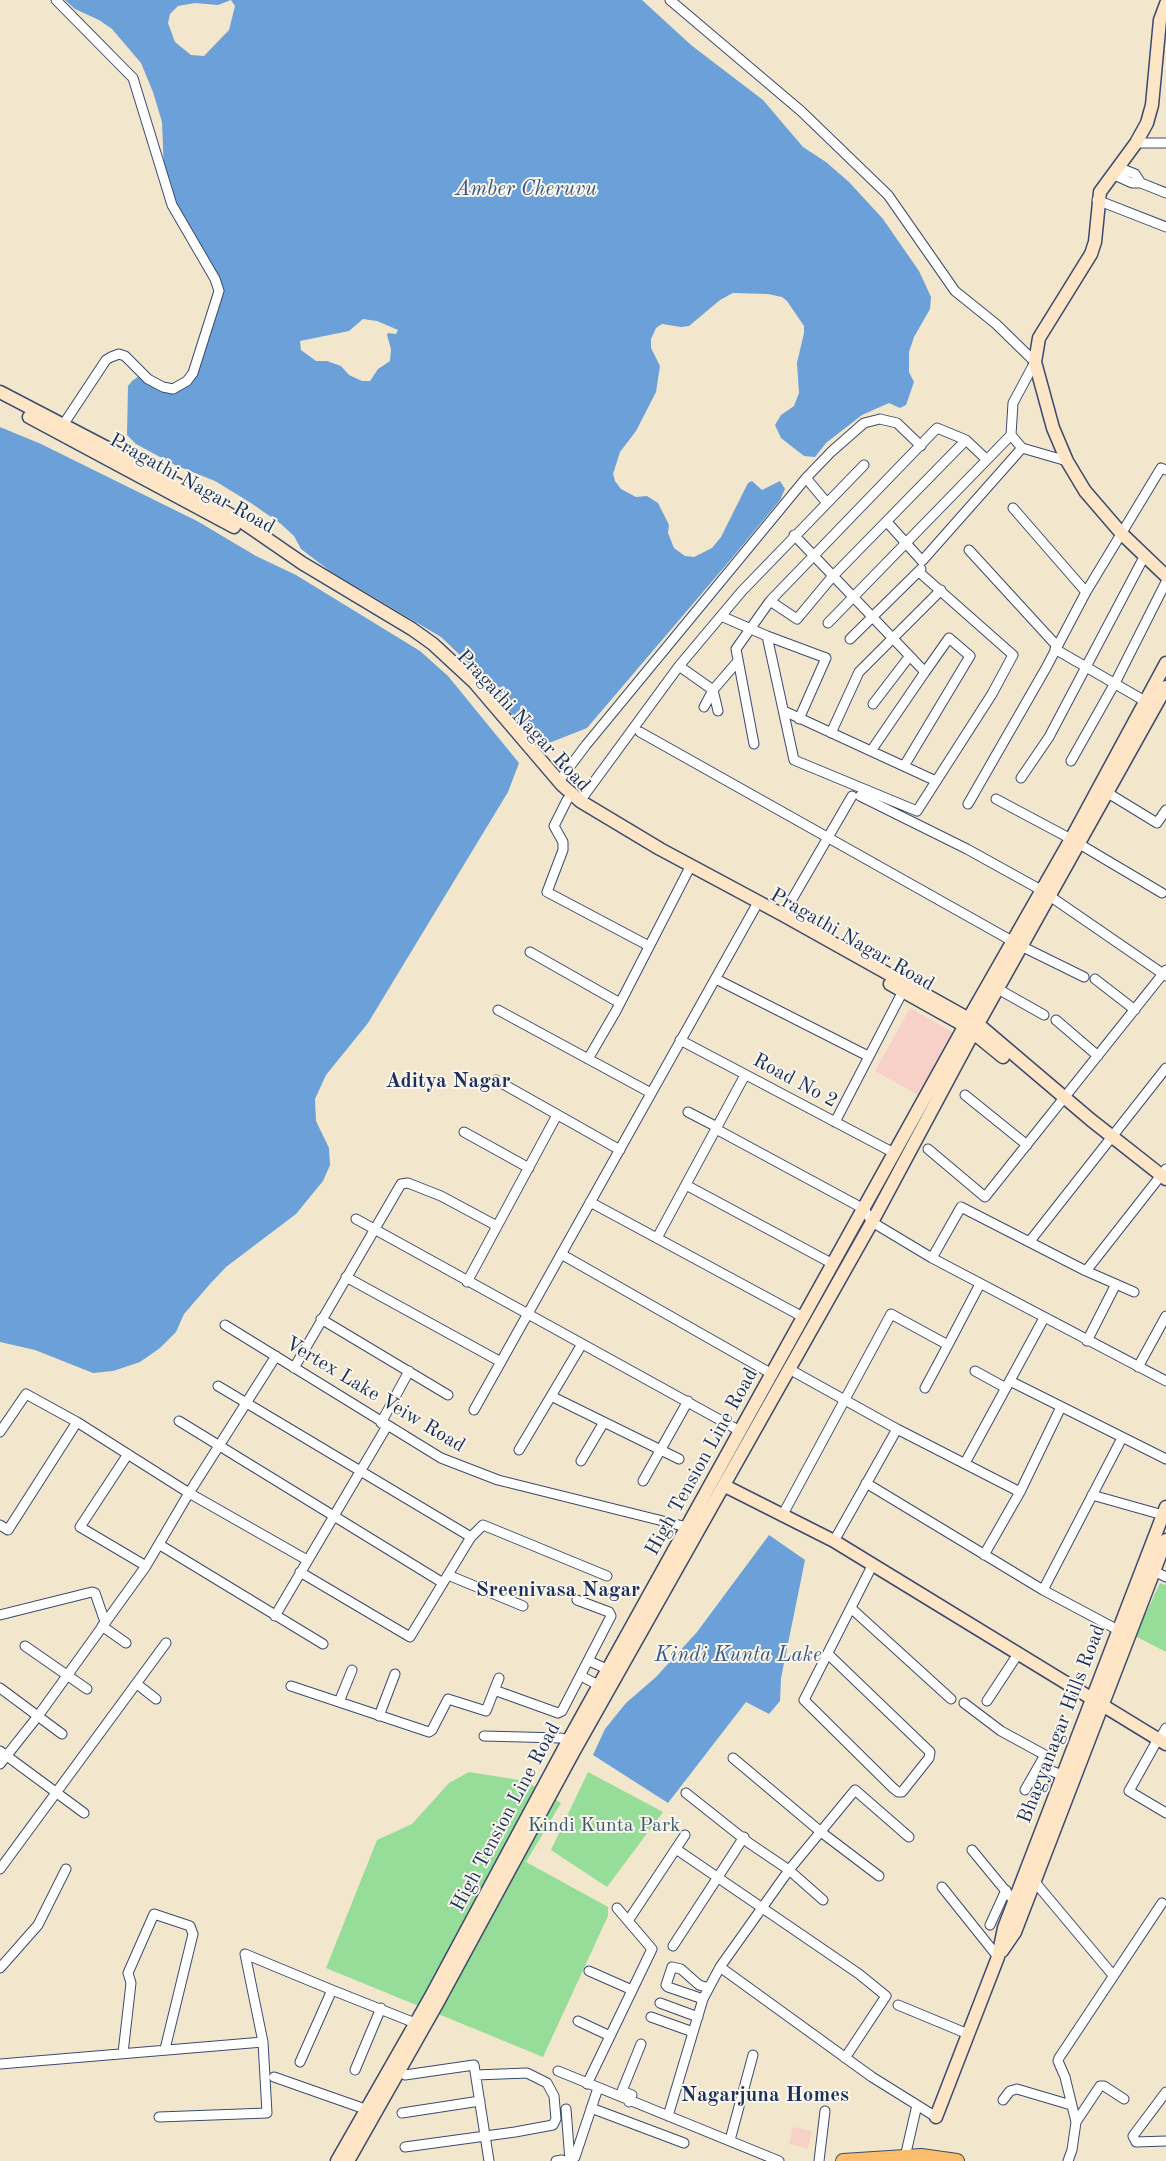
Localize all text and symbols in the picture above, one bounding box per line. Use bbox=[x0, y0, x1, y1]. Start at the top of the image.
water label: Amber Cheruvu bbox=[455, 176, 597, 202]
street label: Pragathi Nagar Road bbox=[105, 429, 279, 539]
street label: Pragathi Nagar Road bbox=[451, 645, 595, 797]
street label: Pragathi Nagar Road bbox=[766, 883, 938, 997]
street label: Road No 2 bbox=[748, 1049, 842, 1113]
district label: Aditya Nagar bbox=[385, 1068, 511, 1094]
street label: Vertex Lake Veiw Road bbox=[281, 1332, 469, 1458]
street label: High Tension Line Road bbox=[640, 1364, 764, 1560]
district label: Sreenivasa Nagar bbox=[476, 1577, 640, 1603]
street label: Bhagyanagar Hills Road bbox=[1013, 1621, 1111, 1827]
water label: Kindi Kunta Lake bbox=[654, 1642, 822, 1668]
street label: High Tension Line Road bbox=[446, 1718, 566, 1916]
park label: Kindi Kunta Park bbox=[527, 1814, 681, 1838]
district label: Nagarjuna Homes bbox=[681, 2082, 849, 2108]

